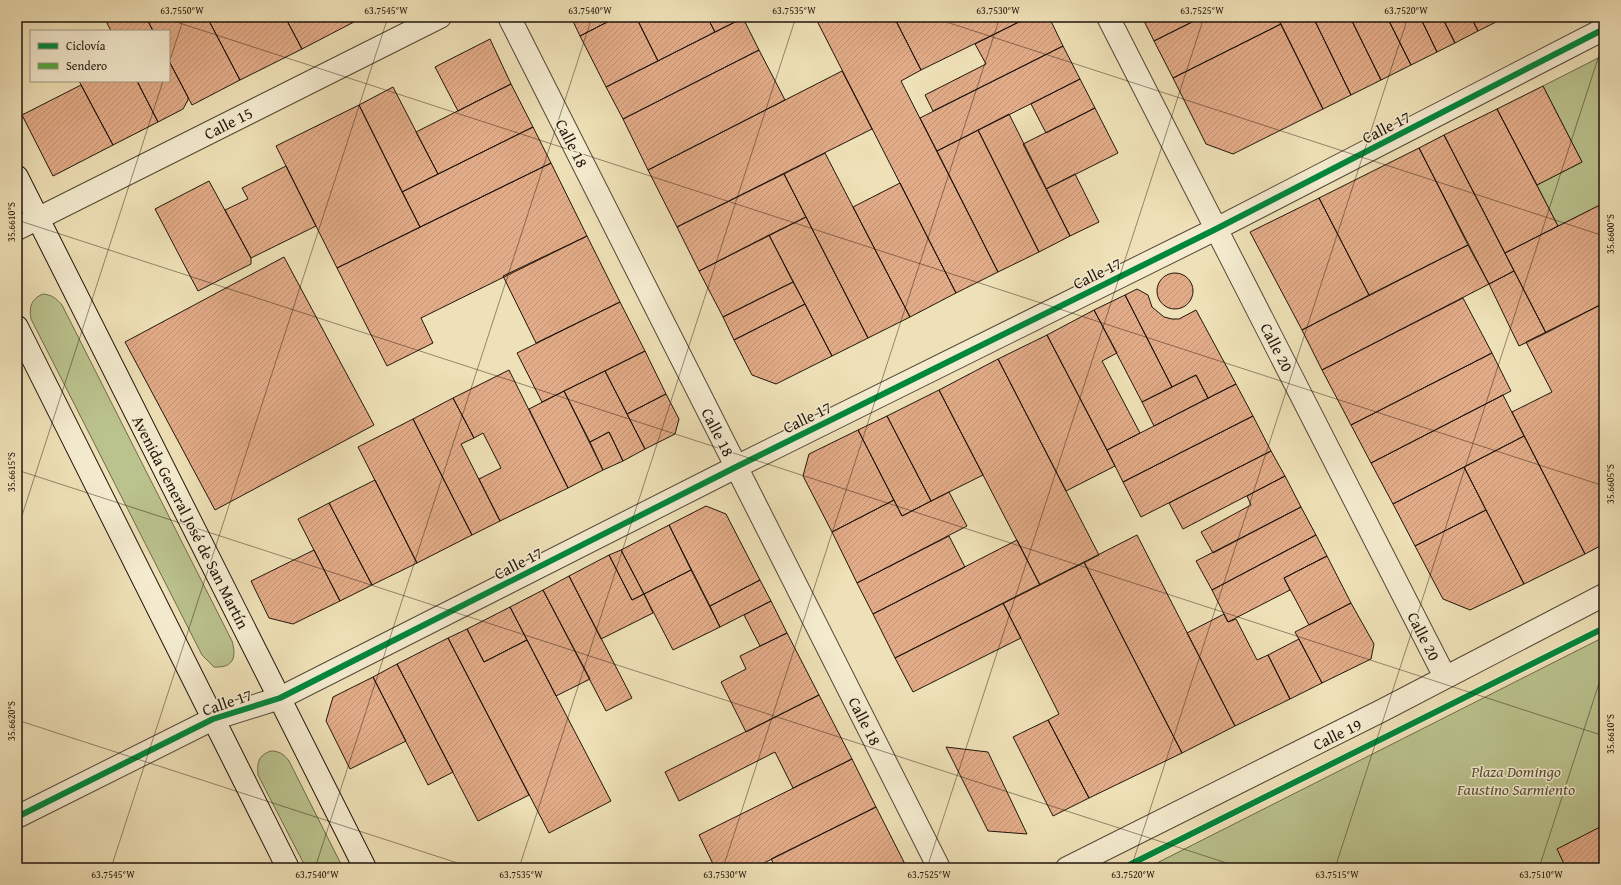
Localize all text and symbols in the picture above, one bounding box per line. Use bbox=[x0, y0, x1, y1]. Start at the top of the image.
text: 63.7550°W bbox=[160, 3, 204, 18]
text: 63.7545°W bbox=[364, 3, 408, 18]
text: 63.7540°W bbox=[568, 3, 612, 18]
text: 63.7535°W bbox=[772, 3, 816, 18]
text: 63.7530°W bbox=[976, 3, 1020, 18]
text: 63.7525°W bbox=[1180, 3, 1224, 18]
text: 63.7520°W bbox=[1384, 3, 1428, 18]
legend bbox=[30, 30, 170, 82]
text: Ciclovía bbox=[66, 37, 106, 54]
text: Sendero bbox=[66, 57, 107, 74]
street label: Calle 15 bbox=[200, 101, 256, 145]
street label: Calle 17 bbox=[1358, 104, 1415, 149]
street label: Calle 18 bbox=[550, 115, 595, 172]
text: 35.6610°S bbox=[4, 202, 19, 242]
text: 35.6600°S bbox=[1603, 214, 1618, 254]
street label: Calle 17 bbox=[1069, 251, 1126, 295]
street label: Calle 20 bbox=[1255, 319, 1300, 376]
street label: Calle 17 bbox=[779, 395, 836, 439]
street label: Calle 18 bbox=[696, 404, 741, 461]
street label: Avenida General José de San Martín bbox=[127, 411, 255, 633]
text: 35.6615°S bbox=[4, 452, 19, 492]
text: 35.6605°S bbox=[1603, 464, 1618, 504]
street label: Calle 17 bbox=[490, 540, 547, 585]
street label: Calle 20 bbox=[1402, 608, 1447, 665]
street label: Calle 17 bbox=[199, 682, 256, 722]
street label: Calle 18 bbox=[843, 693, 888, 750]
text: 35.6620°S bbox=[4, 701, 19, 741]
street label: Calle 19 bbox=[1309, 712, 1366, 756]
text: 35.6610°S bbox=[1603, 714, 1618, 754]
park label: Plaza Domingo Faustino Sarmiento bbox=[1456, 759, 1575, 801]
text: 63.7545°W bbox=[91, 867, 135, 882]
text: 63.7540°W bbox=[295, 867, 339, 882]
text: 63.7535°W bbox=[499, 867, 543, 882]
text: 63.7530°W bbox=[703, 867, 747, 882]
text: 63.7525°W bbox=[907, 867, 951, 882]
text: 63.7520°W bbox=[1111, 867, 1155, 882]
text: 63.7515°W bbox=[1315, 867, 1359, 882]
text: 63.7510°W bbox=[1519, 867, 1563, 882]

